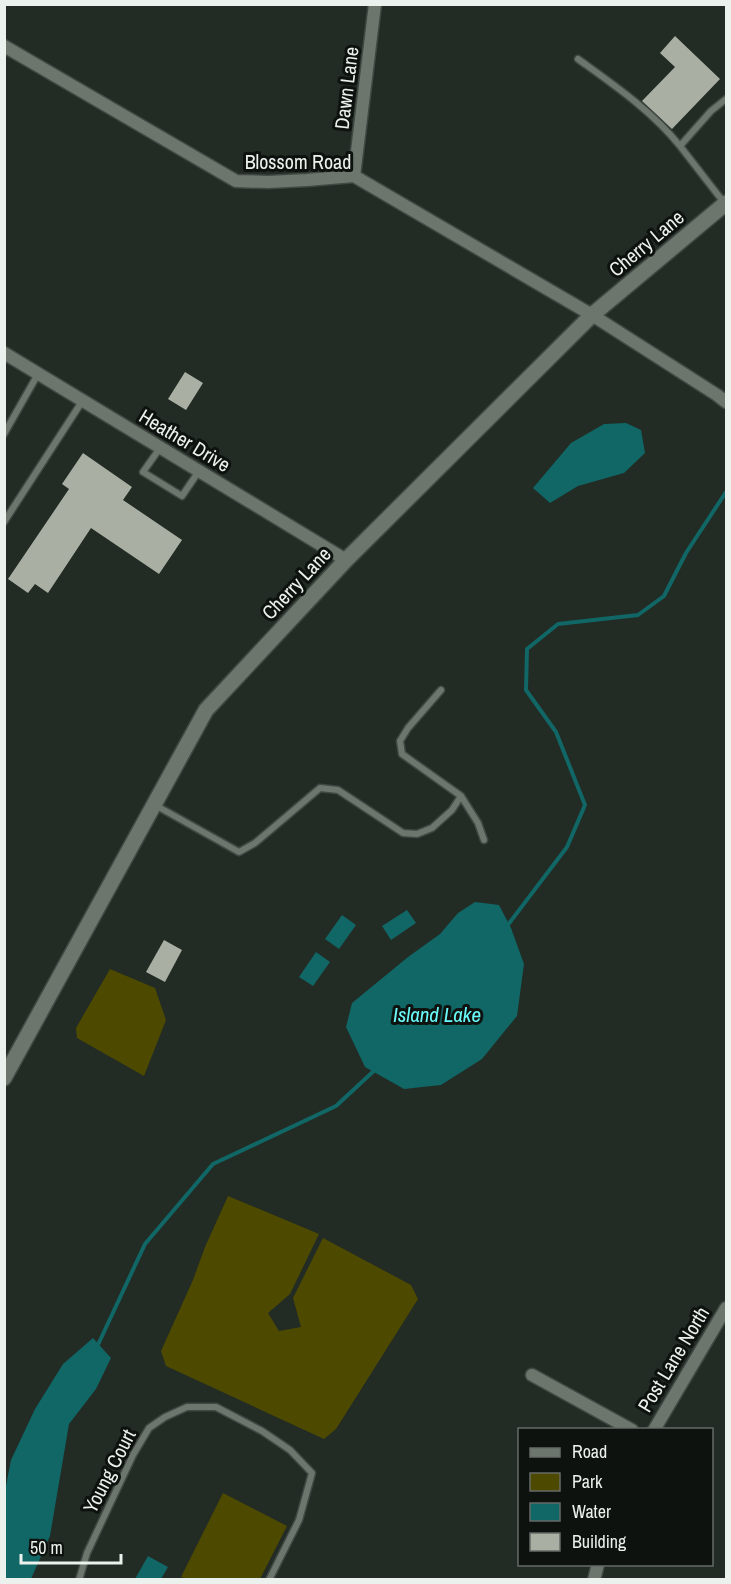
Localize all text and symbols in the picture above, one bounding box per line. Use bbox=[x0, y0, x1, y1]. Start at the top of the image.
street label: Dawn Lane bbox=[328, 45, 364, 131]
street label: Blossom Road bbox=[245, 148, 351, 175]
street label: Cherry Lane bbox=[603, 204, 689, 282]
street label: Heather Drive bbox=[134, 402, 236, 478]
street label: Cherry Lane bbox=[255, 541, 337, 625]
water label: Island Lake bbox=[393, 1000, 481, 1029]
street label: Post Lane North bbox=[631, 1301, 715, 1417]
street label: Young Court bbox=[76, 1424, 142, 1518]
legend bbox=[518, 1428, 713, 1566]
text: Road bbox=[572, 1439, 607, 1464]
text: Park bbox=[572, 1469, 603, 1494]
text: Water bbox=[572, 1499, 611, 1524]
scale bar bbox=[21, 1527, 122, 1565]
text: Building bbox=[572, 1529, 627, 1554]
text: 50 m bbox=[30, 1535, 63, 1560]

